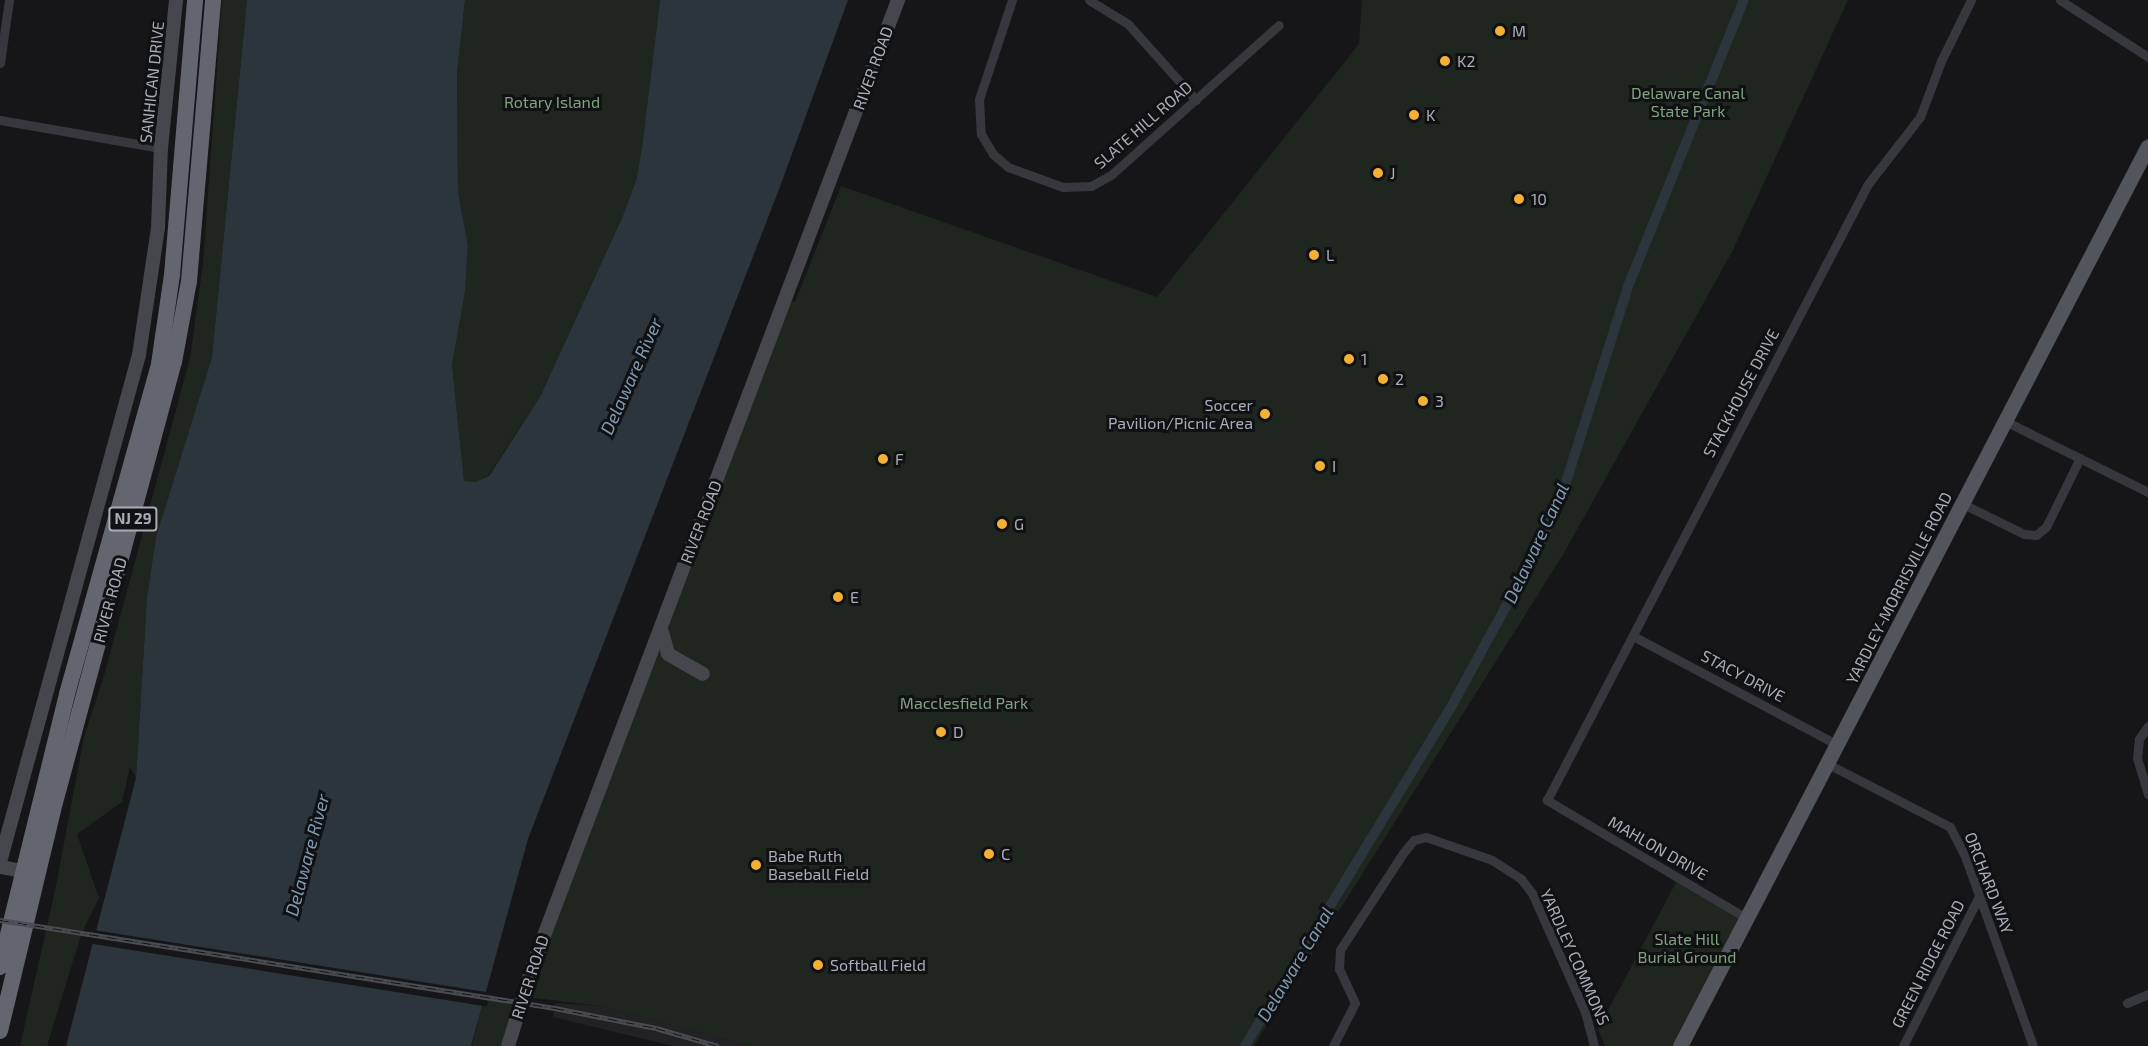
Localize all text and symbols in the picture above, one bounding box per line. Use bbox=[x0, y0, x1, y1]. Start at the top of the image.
street label: SANHICAN DRIVE bbox=[136, 20, 168, 144]
place label: M bbox=[1512, 21, 1526, 41]
street label: RIVER ROAD bbox=[849, 24, 897, 112]
marker: M bbox=[1493, 24, 1507, 38]
place label: K2 bbox=[1457, 51, 1475, 71]
marker: K2 bbox=[1438, 54, 1452, 68]
street label: SLATE HILL ROAD bbox=[1090, 77, 1196, 173]
park label: Delaware Canal State Park bbox=[1631, 83, 1745, 121]
park label: Rotary Island bbox=[504, 92, 600, 112]
place label: K bbox=[1426, 105, 1435, 125]
marker: K bbox=[1407, 108, 1421, 122]
place label: J bbox=[1390, 163, 1395, 183]
marker: J bbox=[1371, 166, 1385, 180]
place label: 10 bbox=[1531, 189, 1547, 209]
marker: 10 bbox=[1512, 192, 1526, 206]
place label: L bbox=[1326, 245, 1334, 265]
marker: L bbox=[1307, 248, 1321, 262]
water label: Delaware River bbox=[596, 314, 666, 438]
street label: STACKHOUSE DRIVE bbox=[1699, 325, 1783, 461]
place label: 1 bbox=[1361, 349, 1367, 369]
marker: 1 bbox=[1342, 352, 1356, 366]
place label: 2 bbox=[1395, 369, 1404, 389]
marker: 2 bbox=[1376, 372, 1390, 386]
place label: 3 bbox=[1435, 391, 1444, 411]
marker: 3 bbox=[1416, 394, 1430, 408]
place label: Soccer Pavilion/Picnic Area bbox=[1108, 395, 1253, 433]
marker: Soccer Pavilion/Picnic Area bbox=[1258, 407, 1272, 421]
place label: F bbox=[895, 449, 904, 469]
marker: F bbox=[876, 452, 890, 466]
place label: I bbox=[1332, 456, 1336, 476]
marker: I bbox=[1313, 459, 1327, 473]
street label: RIVER ROAD bbox=[676, 478, 726, 566]
water label: Delaware Canal bbox=[1499, 480, 1573, 606]
street label: YARDLEY-MORRISVILLE ROAD bbox=[1842, 489, 1956, 687]
road number: NJ 29 bbox=[108, 507, 158, 531]
place label: G bbox=[1014, 514, 1024, 534]
marker: G bbox=[995, 517, 1009, 531]
street label: RIVER ROAD bbox=[89, 555, 131, 645]
place label: E bbox=[850, 587, 859, 607]
marker: E bbox=[831, 590, 845, 604]
street label: STACY DRIVE bbox=[1698, 646, 1788, 706]
park label: Macclesfield Park bbox=[900, 693, 1028, 713]
place label: D bbox=[953, 722, 964, 742]
marker: D bbox=[934, 725, 948, 739]
water label: Delaware River bbox=[280, 792, 334, 918]
street label: MAHLON DRIVE bbox=[1605, 812, 1711, 884]
street label: ORCHARD WAY bbox=[1961, 829, 2017, 937]
place label: C bbox=[1001, 844, 1010, 864]
place label: Babe Ruth Baseball Field bbox=[768, 846, 870, 884]
marker: C bbox=[982, 847, 996, 861]
marker: Babe Ruth Baseball Field bbox=[749, 858, 763, 872]
street label: YARDLEY COMMONS bbox=[1536, 886, 1614, 1028]
street label: GREEN RIDGE ROAD bbox=[1887, 897, 1969, 1031]
water label: Delaware Canal bbox=[1252, 903, 1338, 1025]
park label: Slate Hill Burial Ground bbox=[1637, 929, 1737, 967]
street label: RIVER ROAD bbox=[507, 933, 553, 1021]
place label: Softball Field bbox=[830, 955, 926, 975]
marker: Softball Field bbox=[811, 958, 825, 972]

